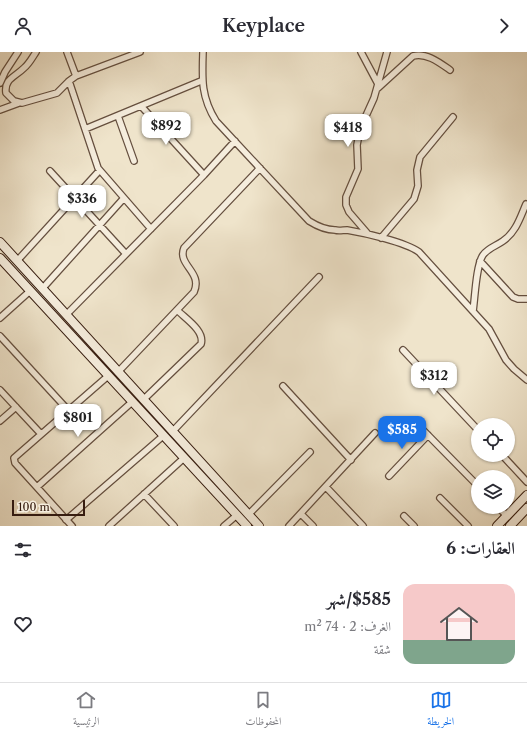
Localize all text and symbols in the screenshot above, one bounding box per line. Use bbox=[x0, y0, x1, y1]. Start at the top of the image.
icon: person bbox=[12, 15, 34, 37]
text: Keyplace bbox=[222, 15, 305, 37]
icon: forward bbox=[493, 15, 515, 37]
pin: $892 bbox=[142, 112, 190, 146]
pin: $418 bbox=[324, 114, 372, 148]
text: $892 bbox=[151, 117, 181, 133]
text: $418 bbox=[334, 119, 362, 135]
pin: $336 bbox=[58, 185, 106, 219]
text: $336 bbox=[67, 190, 97, 206]
pin: $312 bbox=[410, 362, 458, 396]
text: $312 bbox=[420, 367, 448, 383]
pin: $801 bbox=[54, 404, 102, 438]
text: $801 bbox=[63, 409, 93, 425]
pin: $585 bbox=[378, 416, 426, 450]
map controls bbox=[471, 418, 515, 514]
button: locate bbox=[471, 418, 515, 462]
text: $585 bbox=[387, 421, 417, 437]
button: layers bbox=[471, 470, 515, 514]
scale bar bbox=[12, 498, 85, 517]
text: 100 m bbox=[18, 500, 50, 514]
text: العقارات: 6 bbox=[446, 538, 515, 558]
icon: filters bbox=[12, 539, 34, 561]
text: $585/شهر bbox=[326, 589, 391, 609]
icon: home bbox=[435, 600, 483, 648]
icon: heart bbox=[12, 613, 34, 635]
text: الغرف: 2 · 74 m² bbox=[304, 618, 391, 634]
text: شقة bbox=[374, 641, 391, 657]
tab: الرئيسية bbox=[73, 689, 99, 732]
tab: المحفوظات bbox=[245, 689, 281, 732]
tab: الخريطة bbox=[427, 689, 454, 732]

